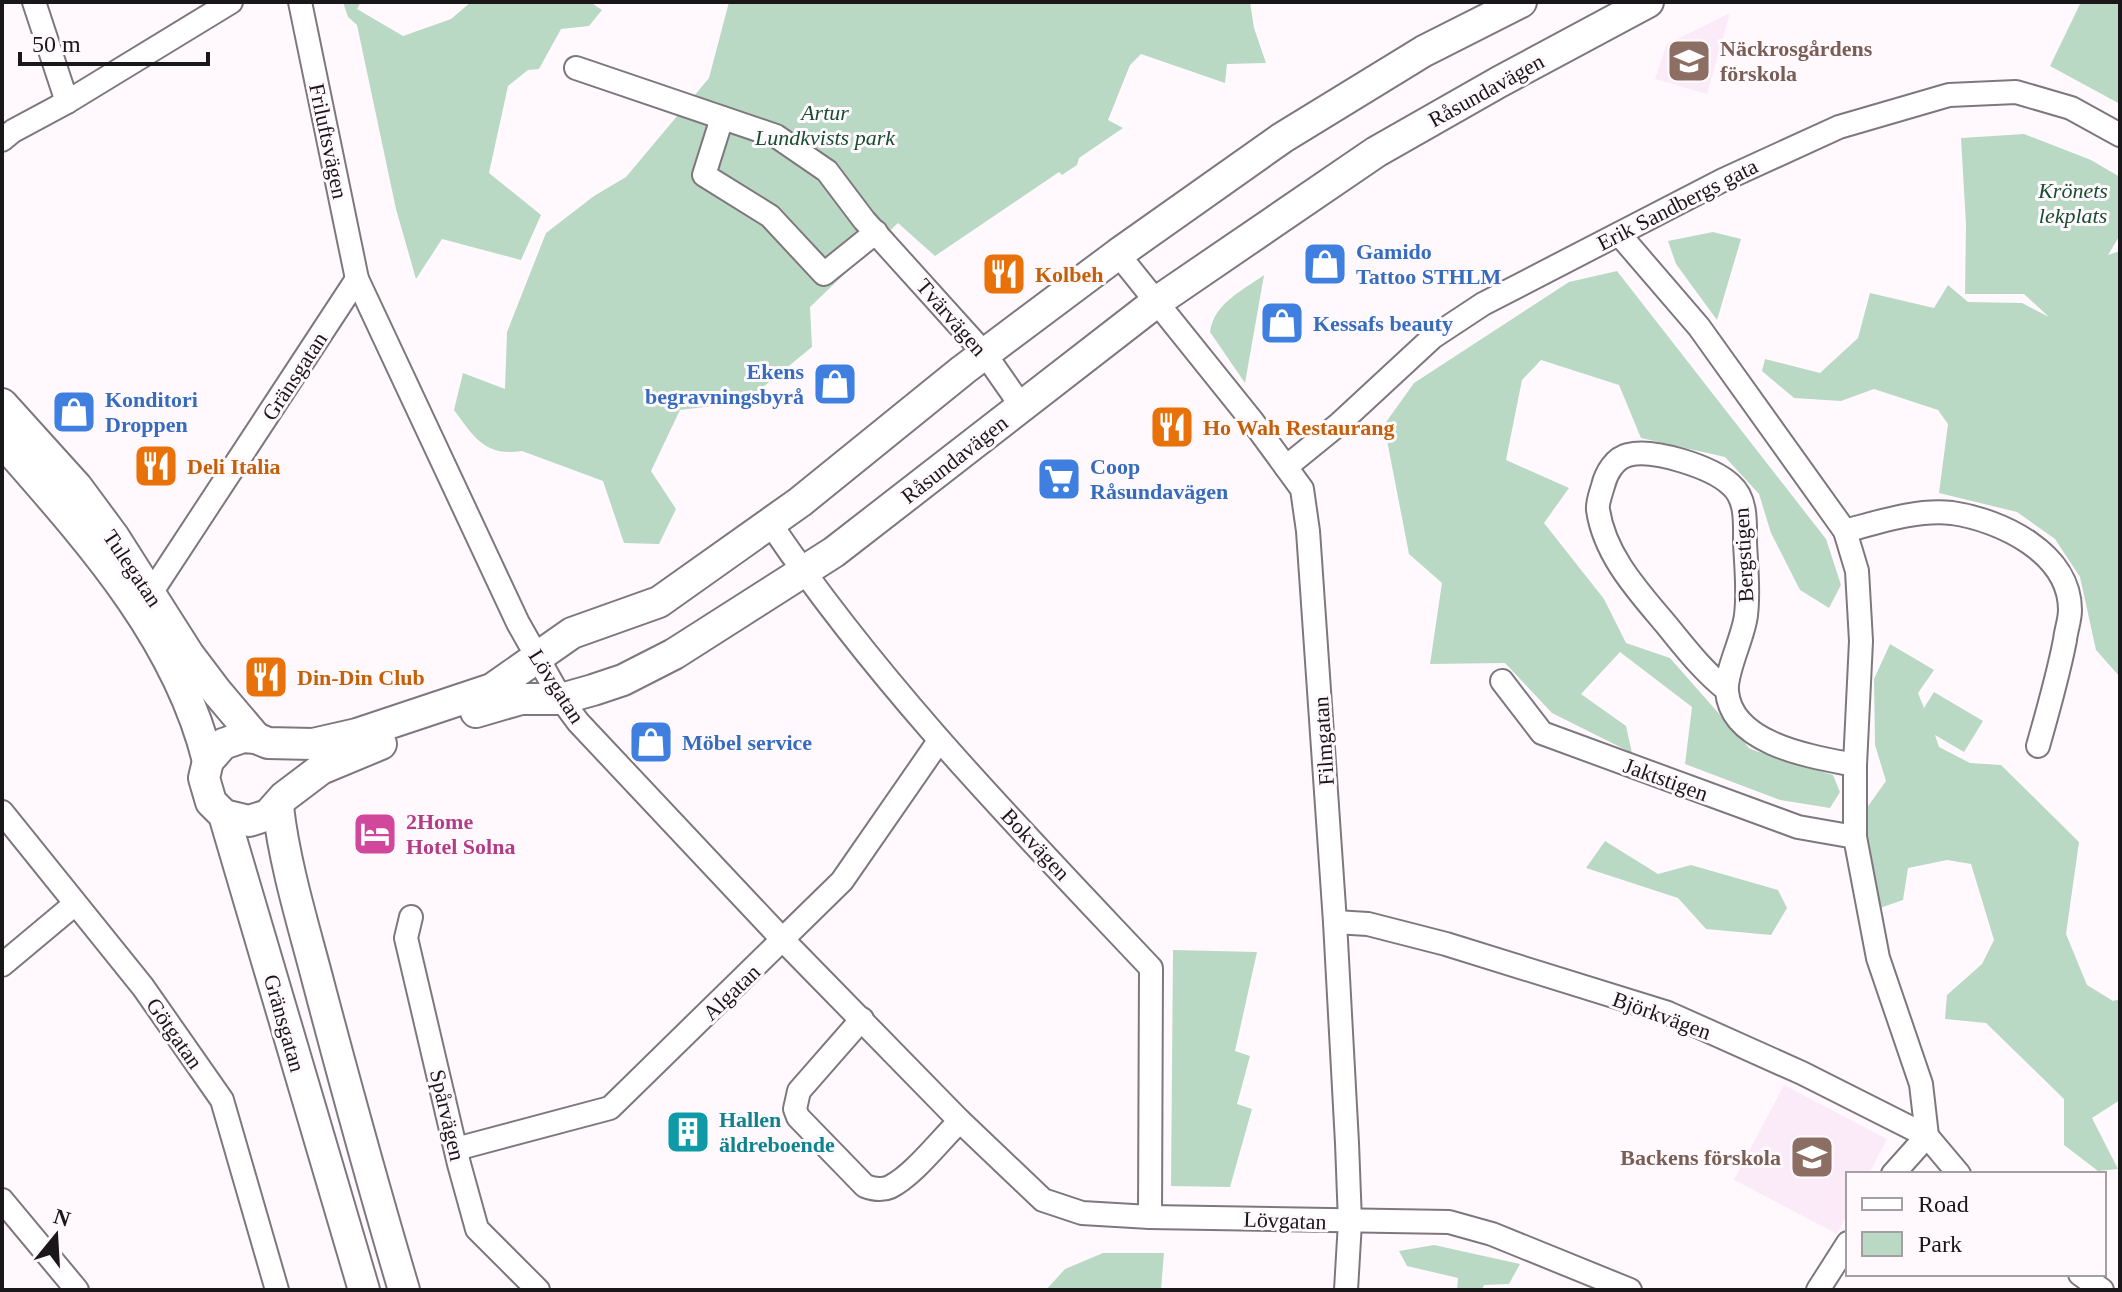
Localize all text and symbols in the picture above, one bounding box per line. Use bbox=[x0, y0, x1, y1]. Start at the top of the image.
scale bar bbox=[20, 16, 208, 66]
text: 50 m bbox=[32, 31, 81, 57]
place label: Näckrosgårdens förskola bbox=[1720, 36, 1873, 86]
school or university icon: Näckrosgårdens förskola bbox=[1665, 37, 1713, 85]
street label: Råsundavägen bbox=[1424, 48, 1548, 132]
street label: Friluftsvägen bbox=[304, 81, 353, 201]
park label: Artur Lundkvists park bbox=[754, 100, 896, 150]
street label: Erik Sandbergs gata bbox=[1593, 153, 1762, 256]
park label: Krönets lekplats bbox=[2037, 178, 2108, 228]
place label: Gamido Tattoo STHLM bbox=[1356, 239, 1502, 289]
shop icon: Gamido Tattoo STHLM bbox=[1301, 240, 1349, 288]
restaurant icon: Kolbeh bbox=[980, 250, 1028, 298]
place label: Kolbeh bbox=[1035, 262, 1103, 287]
street label: Tvärvägen bbox=[911, 274, 992, 361]
shop icon: Kessafs beauty bbox=[1258, 299, 1306, 347]
place label: Kessafs beauty bbox=[1313, 311, 1453, 336]
street label: Gränsgatan bbox=[257, 327, 332, 425]
place label: Ekens begravningsbyrå bbox=[645, 359, 804, 409]
shop icon: Ekens begravningsbyrå bbox=[811, 360, 859, 408]
place label: Konditori Droppen bbox=[105, 387, 198, 437]
shop icon: Konditori Droppen bbox=[50, 388, 98, 436]
restaurant icon: Ho Wah Restaurang bbox=[1148, 403, 1196, 451]
street label: Råsundavägen bbox=[896, 410, 1013, 509]
place label: Ho Wah Restaurang bbox=[1203, 415, 1395, 440]
restaurant icon: Deli Italia bbox=[132, 442, 180, 490]
place label: Deli Italia bbox=[187, 454, 281, 479]
place label: Coop Råsundavägen bbox=[1090, 454, 1228, 504]
supermarket icon: Coop Råsundavägen bbox=[1035, 455, 1083, 503]
street label: Bergstigen bbox=[1729, 507, 1758, 603]
street label: Tulegatan bbox=[98, 525, 167, 611]
street label: Lövgatan bbox=[523, 645, 590, 728]
restaurant icon: Din-Din Club bbox=[242, 653, 290, 701]
place label: Din-Din Club bbox=[297, 665, 425, 690]
street label: Filmgatan bbox=[1308, 696, 1339, 786]
shop icon: Möbel service bbox=[627, 718, 675, 766]
place label: Möbel service bbox=[682, 730, 812, 755]
street label: Jaktstigen bbox=[1620, 753, 1711, 806]
street label: Bokvägen bbox=[996, 803, 1075, 885]
place label: 2Home Hotel Solna bbox=[406, 809, 515, 859]
hotel icon: 2Home Hotel Solna bbox=[351, 810, 399, 858]
street label: Algatan bbox=[698, 959, 765, 1026]
street label: Gränsgatan bbox=[259, 972, 310, 1075]
street label: Björkvägen bbox=[1609, 986, 1714, 1045]
street label: Götgatan bbox=[141, 993, 208, 1073]
street label: Spårvägen bbox=[425, 1067, 470, 1163]
place label: Hallen äldreboende bbox=[719, 1107, 835, 1157]
building icon: Hallen äldreboende bbox=[664, 1108, 712, 1156]
school or university icon: Backens förskola bbox=[1788, 1133, 1836, 1181]
place label: Backens förskola bbox=[1620, 1145, 1781, 1170]
legend bbox=[1846, 1172, 2106, 1276]
text: Road bbox=[1918, 1191, 1969, 1217]
north arrow bbox=[16, 1196, 96, 1276]
text: N bbox=[51, 1203, 74, 1232]
street label: Lövgatan bbox=[1243, 1207, 1327, 1234]
text: Park bbox=[1918, 1231, 1962, 1257]

